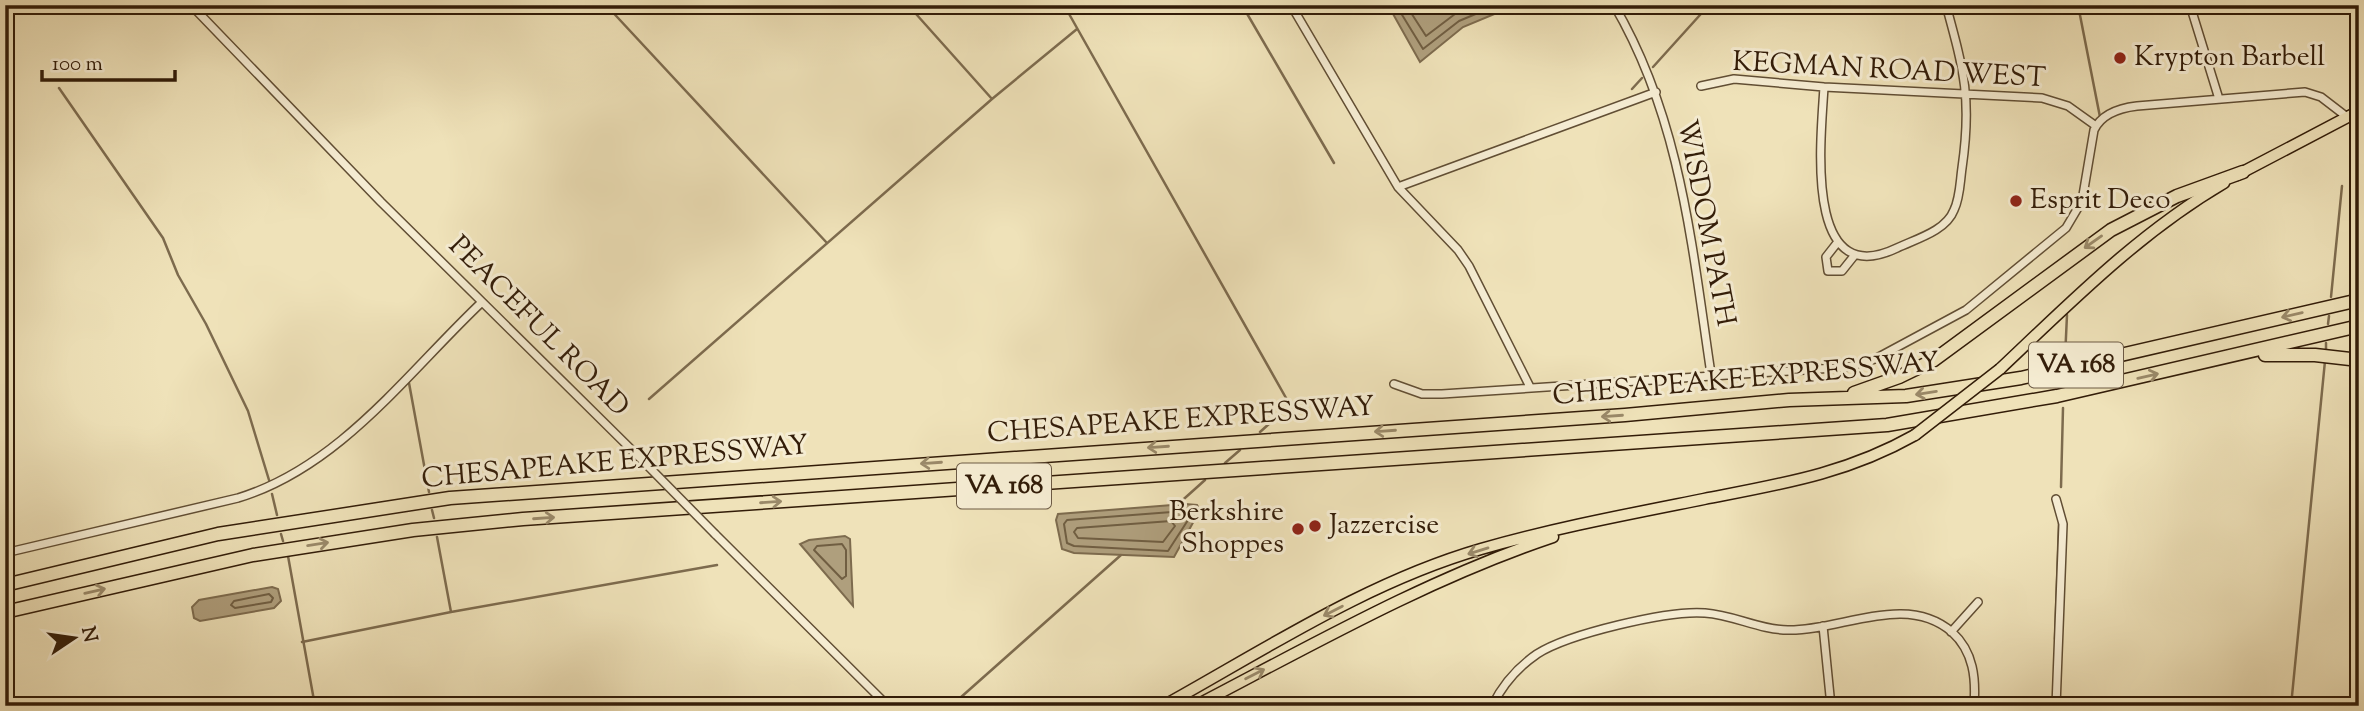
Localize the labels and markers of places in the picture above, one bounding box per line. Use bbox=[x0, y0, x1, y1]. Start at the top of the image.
place label: Krypton Barbell bbox=[2134, 38, 2325, 78]
marker: Krypton Barbell bbox=[2112, 50, 2128, 66]
place label: Esprit Deco bbox=[2030, 181, 2171, 221]
marker: Esprit Deco bbox=[2008, 193, 2024, 209]
place label: Berkshire Shoppes bbox=[1169, 493, 1284, 565]
place label: Jazzercise bbox=[1327, 506, 1439, 546]
marker: Jazzercise bbox=[1307, 518, 1323, 534]
marker: Berkshire Shoppes bbox=[1290, 521, 1306, 537]

